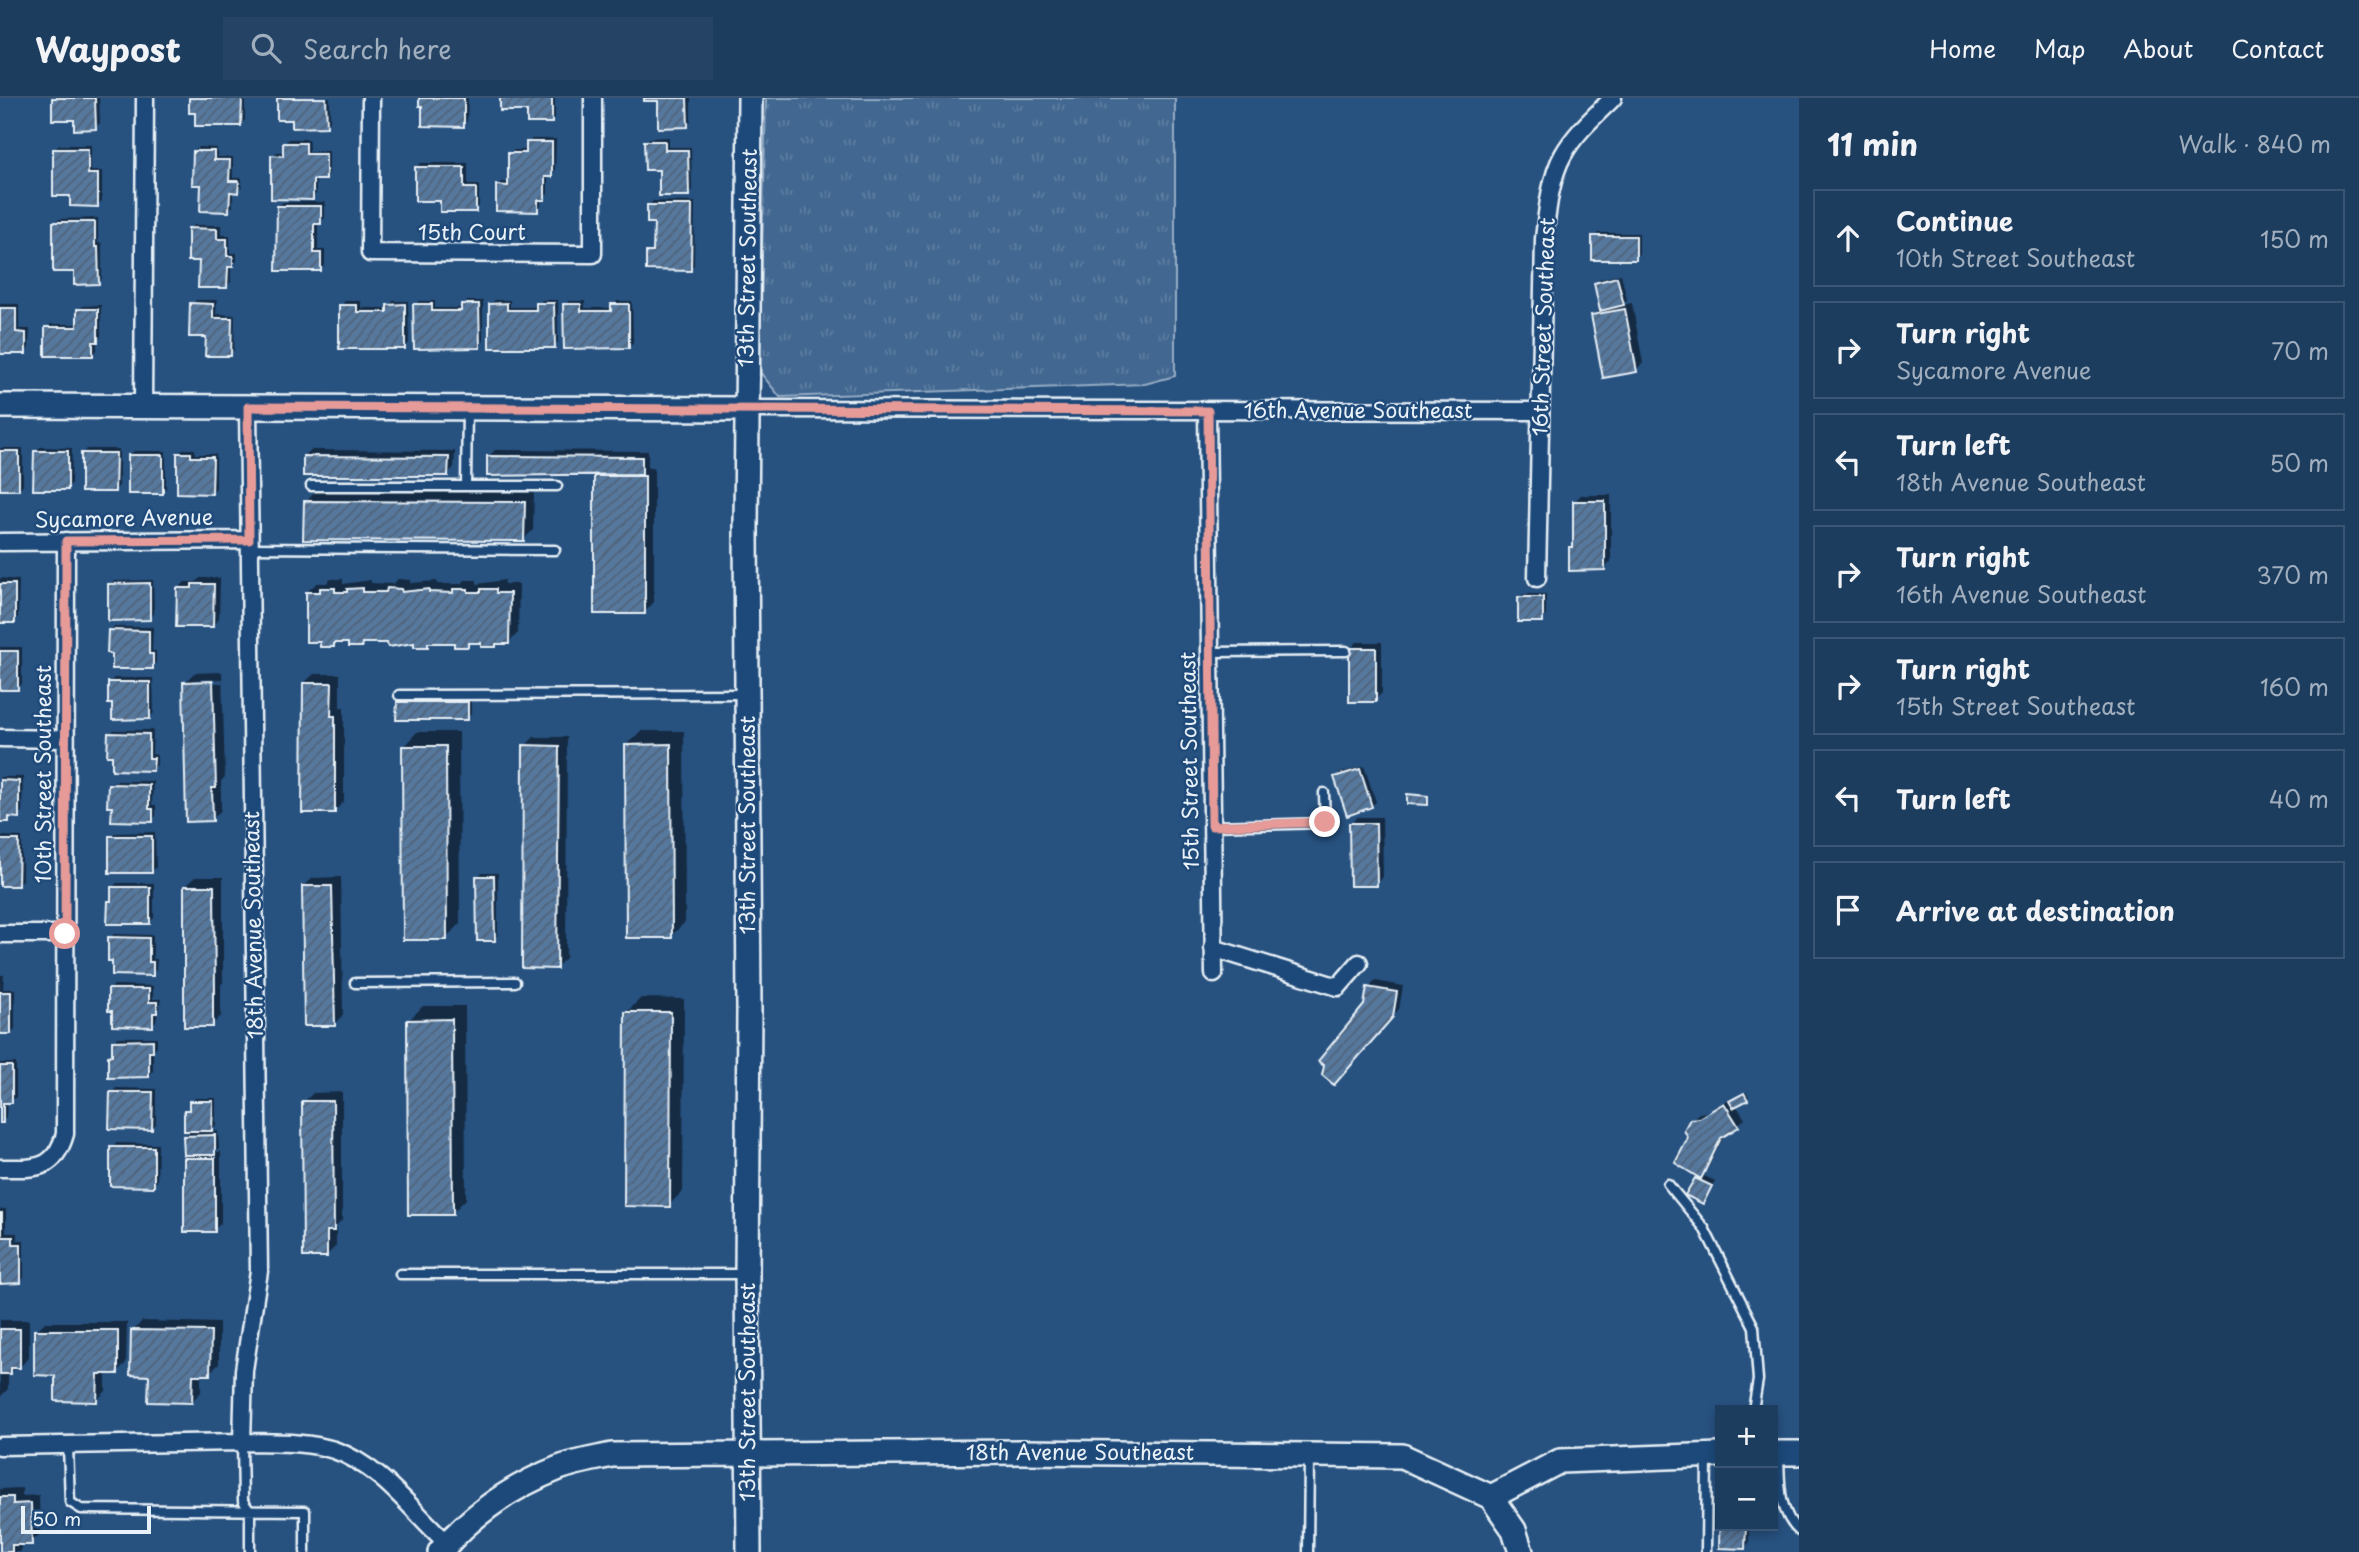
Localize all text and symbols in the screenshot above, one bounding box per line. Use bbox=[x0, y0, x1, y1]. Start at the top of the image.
search box bbox=[223, 17, 713, 80]
text: Waypost bbox=[35, 23, 181, 73]
icon: search bbox=[247, 29, 285, 67]
text: Search here bbox=[303, 29, 452, 68]
text: Home bbox=[1929, 30, 1996, 66]
text: Map bbox=[2034, 30, 2085, 66]
text: About bbox=[2123, 30, 2193, 66]
text: Contact bbox=[2231, 30, 2324, 66]
text: 11 min bbox=[1827, 121, 1918, 166]
text: Walk · 840 m bbox=[2179, 126, 2331, 161]
street label: 13th Street Southeast bbox=[728, 148, 764, 368]
text: Continue bbox=[1896, 201, 2013, 240]
street label: 15th Court bbox=[418, 215, 526, 247]
street label: 16th Street Southeast bbox=[1522, 217, 1562, 437]
icon: ahead bbox=[1829, 219, 1867, 257]
text: 150 m bbox=[2260, 221, 2329, 256]
text: 10th Street Southeast bbox=[1896, 240, 2135, 275]
text: Turn right bbox=[1896, 313, 2030, 352]
icon: right bbox=[1829, 331, 1867, 369]
text: 70 m bbox=[2271, 333, 2329, 368]
text: Sycamore Avenue bbox=[1896, 352, 2092, 387]
street label: 16th Avenue Southeast bbox=[1244, 393, 1472, 425]
text: Turn left bbox=[1896, 425, 2011, 464]
icon: left bbox=[1829, 443, 1867, 481]
text: 50 m bbox=[2269, 445, 2329, 480]
text: 18th Avenue Southeast bbox=[1896, 464, 2146, 499]
street label: Sycamore Avenue bbox=[34, 499, 214, 535]
text: Turn right bbox=[1896, 537, 2030, 576]
icon: right bbox=[1829, 555, 1867, 593]
text: 370 m bbox=[2256, 557, 2329, 592]
text: 16th Avenue Southeast bbox=[1896, 576, 2146, 611]
text: Turn right bbox=[1896, 649, 2030, 688]
street label: 15th Street Southeast bbox=[1170, 652, 1206, 871]
street label: 10th Street Southeast bbox=[26, 665, 58, 883]
icon: right bbox=[1829, 667, 1867, 705]
text: 160 m bbox=[2260, 669, 2329, 704]
text: 15th Street Southeast bbox=[1896, 688, 2135, 723]
street label: 13th Street Southeast bbox=[730, 716, 762, 934]
icon: left bbox=[1829, 779, 1867, 817]
text: Turn left bbox=[1896, 779, 2011, 818]
text: 40 m bbox=[2269, 781, 2329, 816]
route end bbox=[1309, 806, 1340, 837]
street label: 18th Avenue Southeast bbox=[234, 811, 270, 1039]
icon: arrive bbox=[1829, 891, 1867, 929]
text: Arrive at destination bbox=[1896, 891, 2175, 930]
route start bbox=[49, 918, 80, 949]
street label: 13th Street Southeast bbox=[730, 1283, 762, 1501]
map controls bbox=[1715, 1405, 1778, 1531]
button: + bbox=[1715, 1405, 1778, 1468]
street label: 18th Avenue Southeast bbox=[966, 1435, 1194, 1467]
button: − bbox=[1715, 1468, 1778, 1531]
scale bar bbox=[21, 1503, 150, 1535]
text: 50 m bbox=[32, 1504, 81, 1532]

